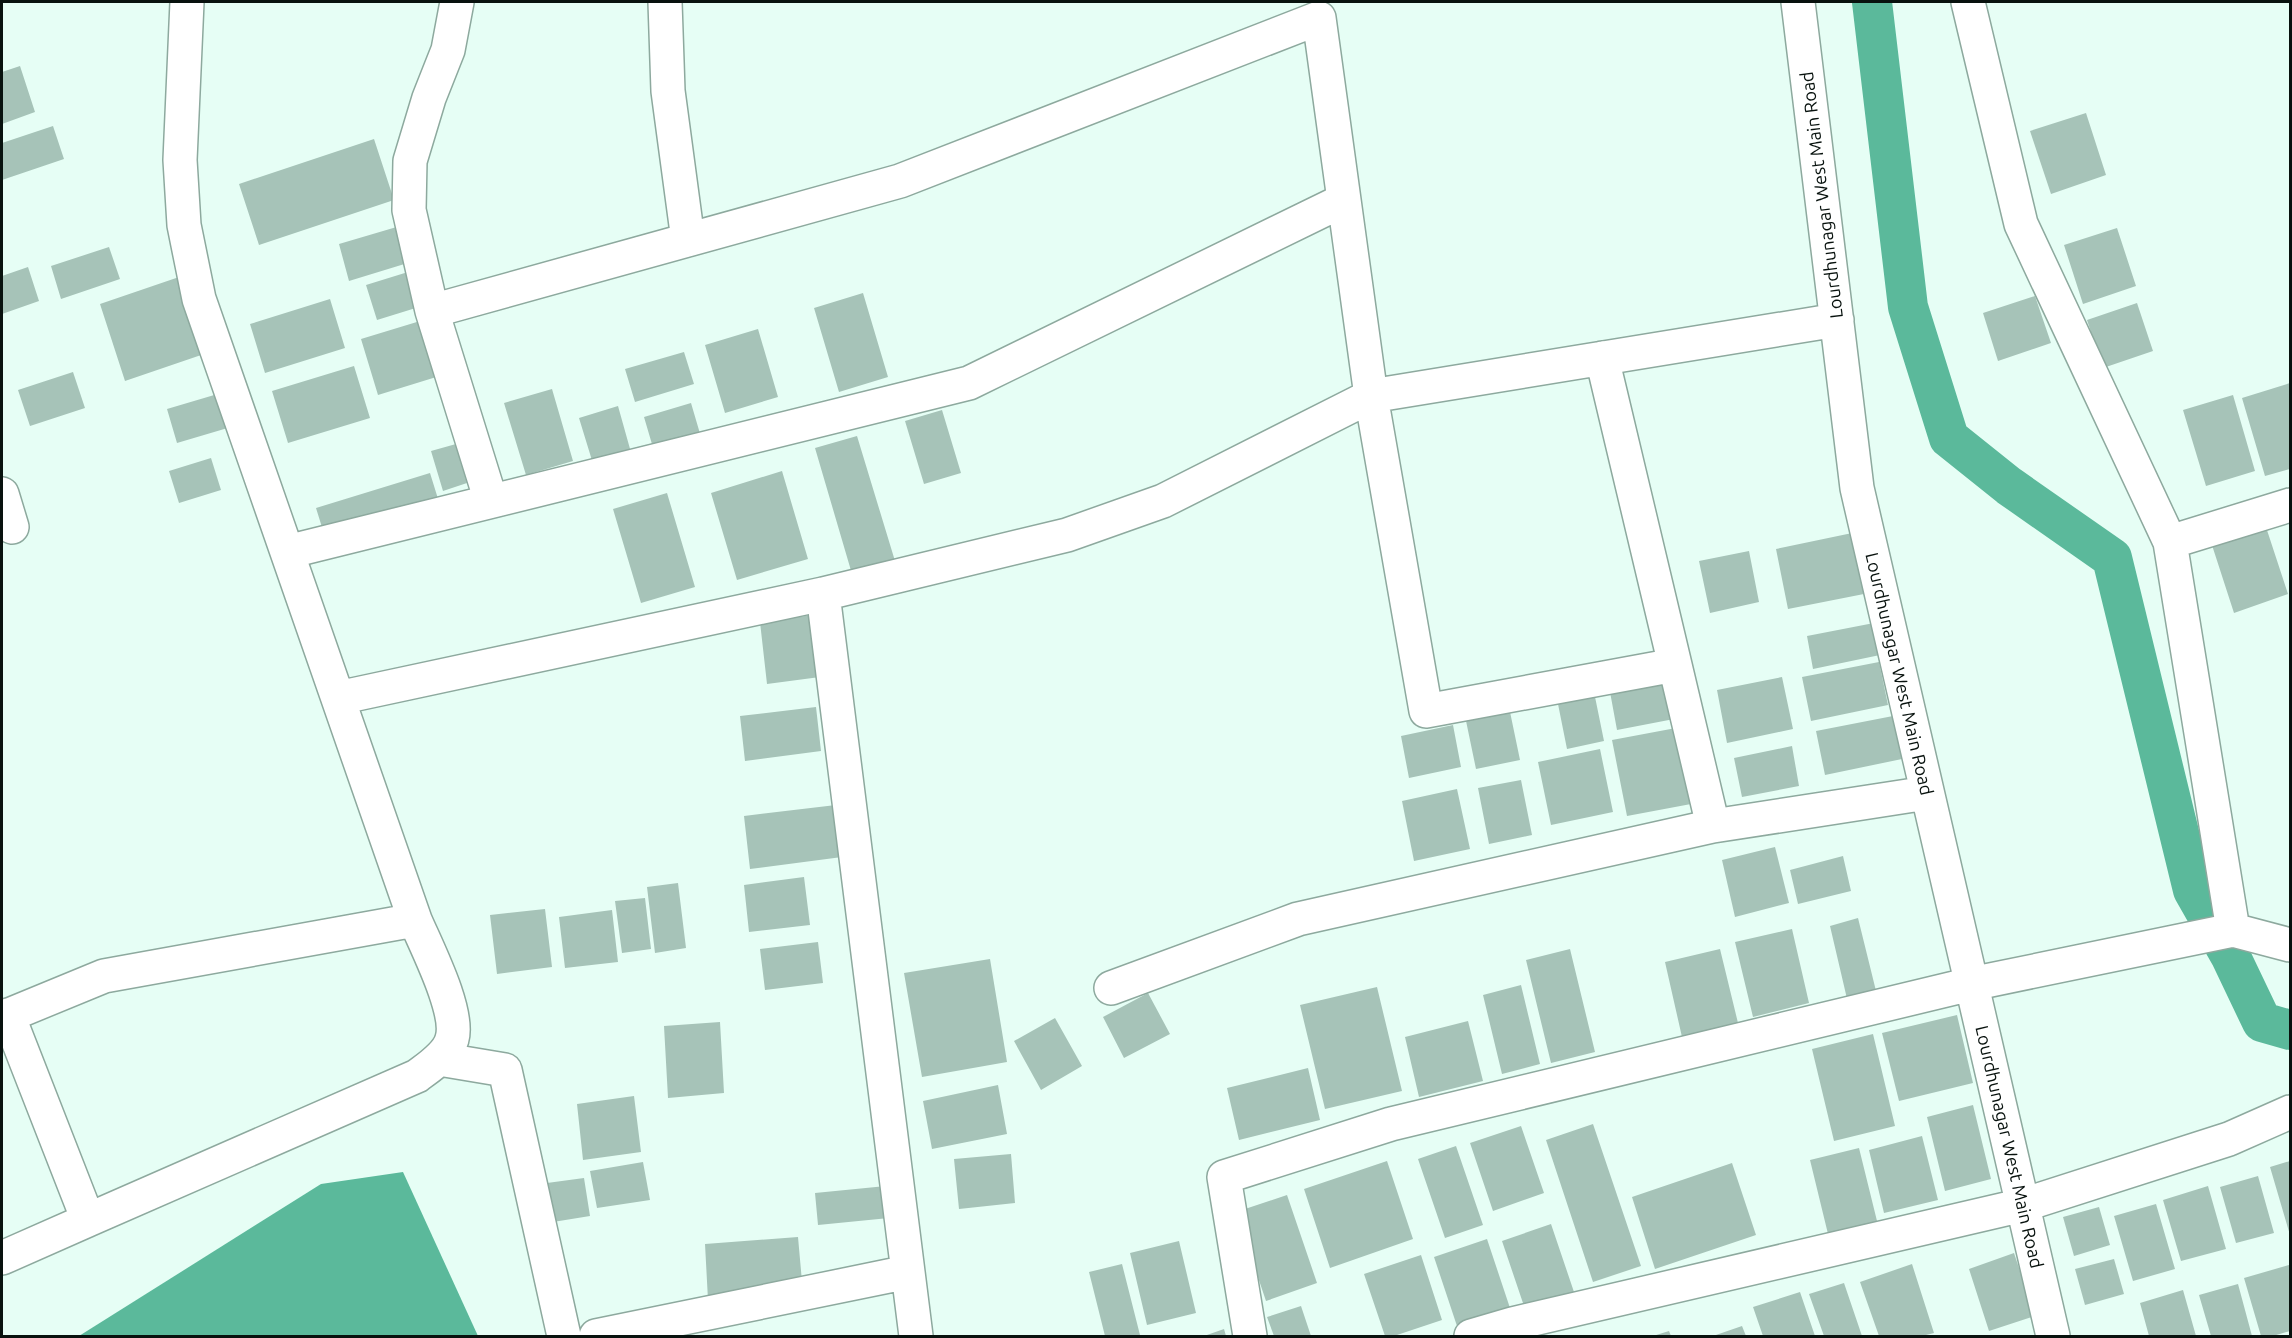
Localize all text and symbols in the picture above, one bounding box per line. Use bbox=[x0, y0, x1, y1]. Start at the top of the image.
street label: Lourdhunagar West Main Road bbox=[1796, 71, 1846, 320]
street label: Lourdhunagar West Main Road bbox=[1862, 550, 1938, 797]
street label: Lourdhunagar West Main Road bbox=[1972, 1023, 2048, 1270]

